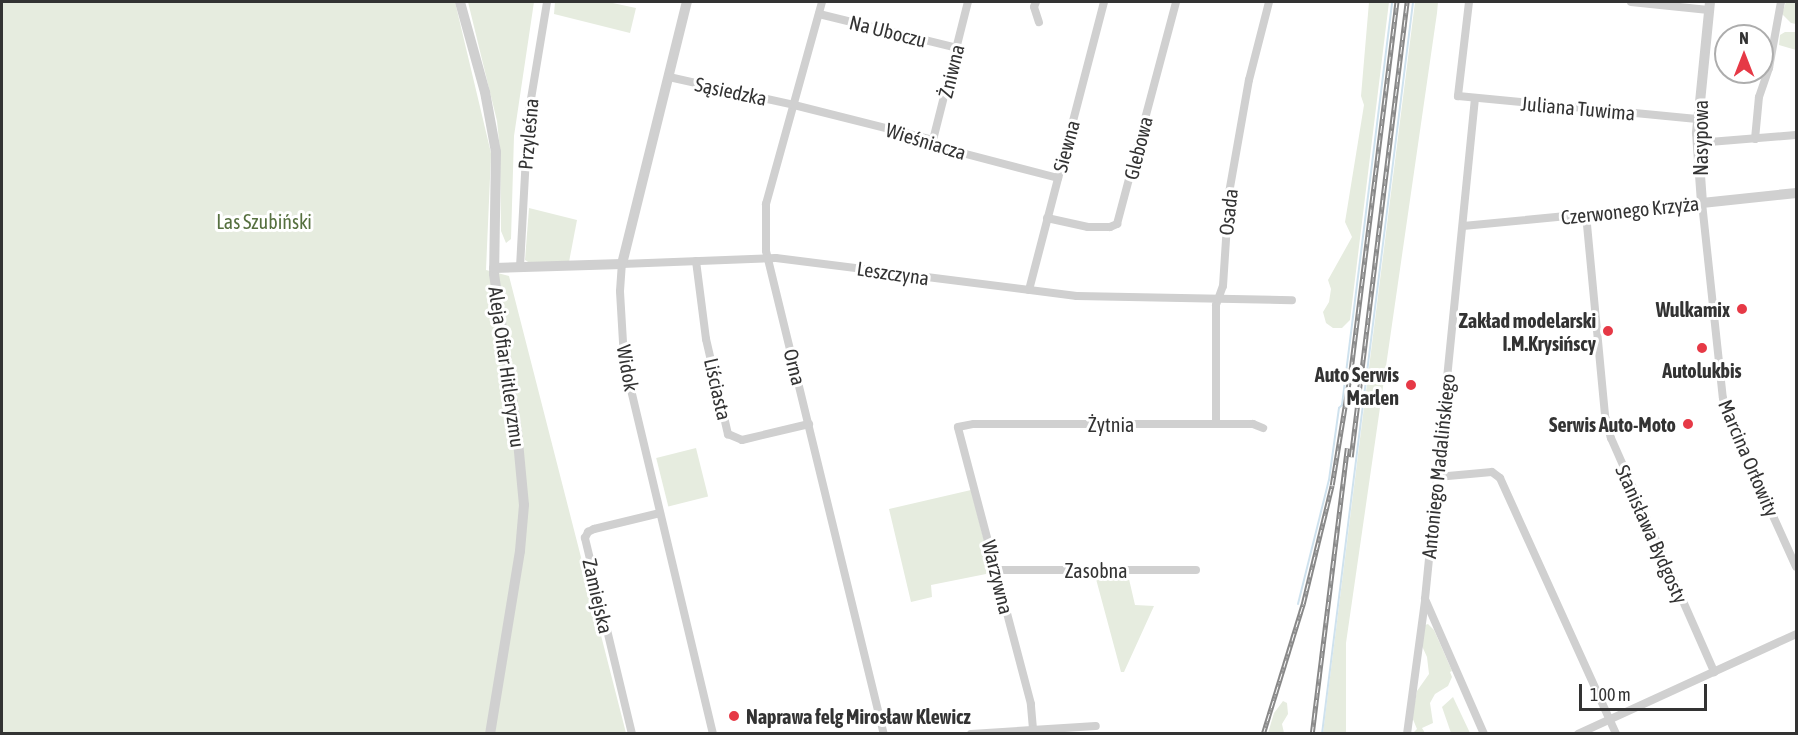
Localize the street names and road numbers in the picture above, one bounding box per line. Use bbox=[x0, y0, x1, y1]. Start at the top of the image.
street label: Na Uboczu bbox=[847, 10, 929, 52]
street label: Żniwna bbox=[933, 42, 969, 100]
street label: Sąsiedzka bbox=[693, 72, 769, 110]
street label: Juliana Tuwima bbox=[1520, 91, 1636, 125]
street label: Przyleśna bbox=[513, 97, 543, 171]
street label: Nasypowa bbox=[1688, 100, 1712, 176]
street label: Glebowa bbox=[1119, 114, 1157, 182]
street label: Wieśniacza bbox=[883, 117, 969, 165]
street label: Siewna bbox=[1048, 117, 1084, 175]
street label: Osada bbox=[1214, 187, 1242, 237]
street label: Czerwonego Krzyża bbox=[1560, 191, 1700, 229]
street label: Leszczyna bbox=[855, 256, 931, 290]
street label: Aleja Ofiar Hitleryzmu bbox=[484, 285, 530, 449]
street label: Widok bbox=[612, 343, 644, 393]
street label: Orna bbox=[779, 346, 811, 388]
street label: Liściasta bbox=[699, 356, 737, 422]
street label: Antoniego Madalińskiego bbox=[1416, 372, 1460, 560]
street label: Marcina Orłowity bbox=[1714, 396, 1784, 520]
street label: Żytnia bbox=[1088, 412, 1134, 436]
street label: Stanisława Bydgosty bbox=[1611, 461, 1693, 607]
street label: Warzywna bbox=[977, 537, 1019, 617]
street label: Zamiejska bbox=[578, 556, 618, 636]
street label: Zasobna bbox=[1064, 558, 1128, 582]

